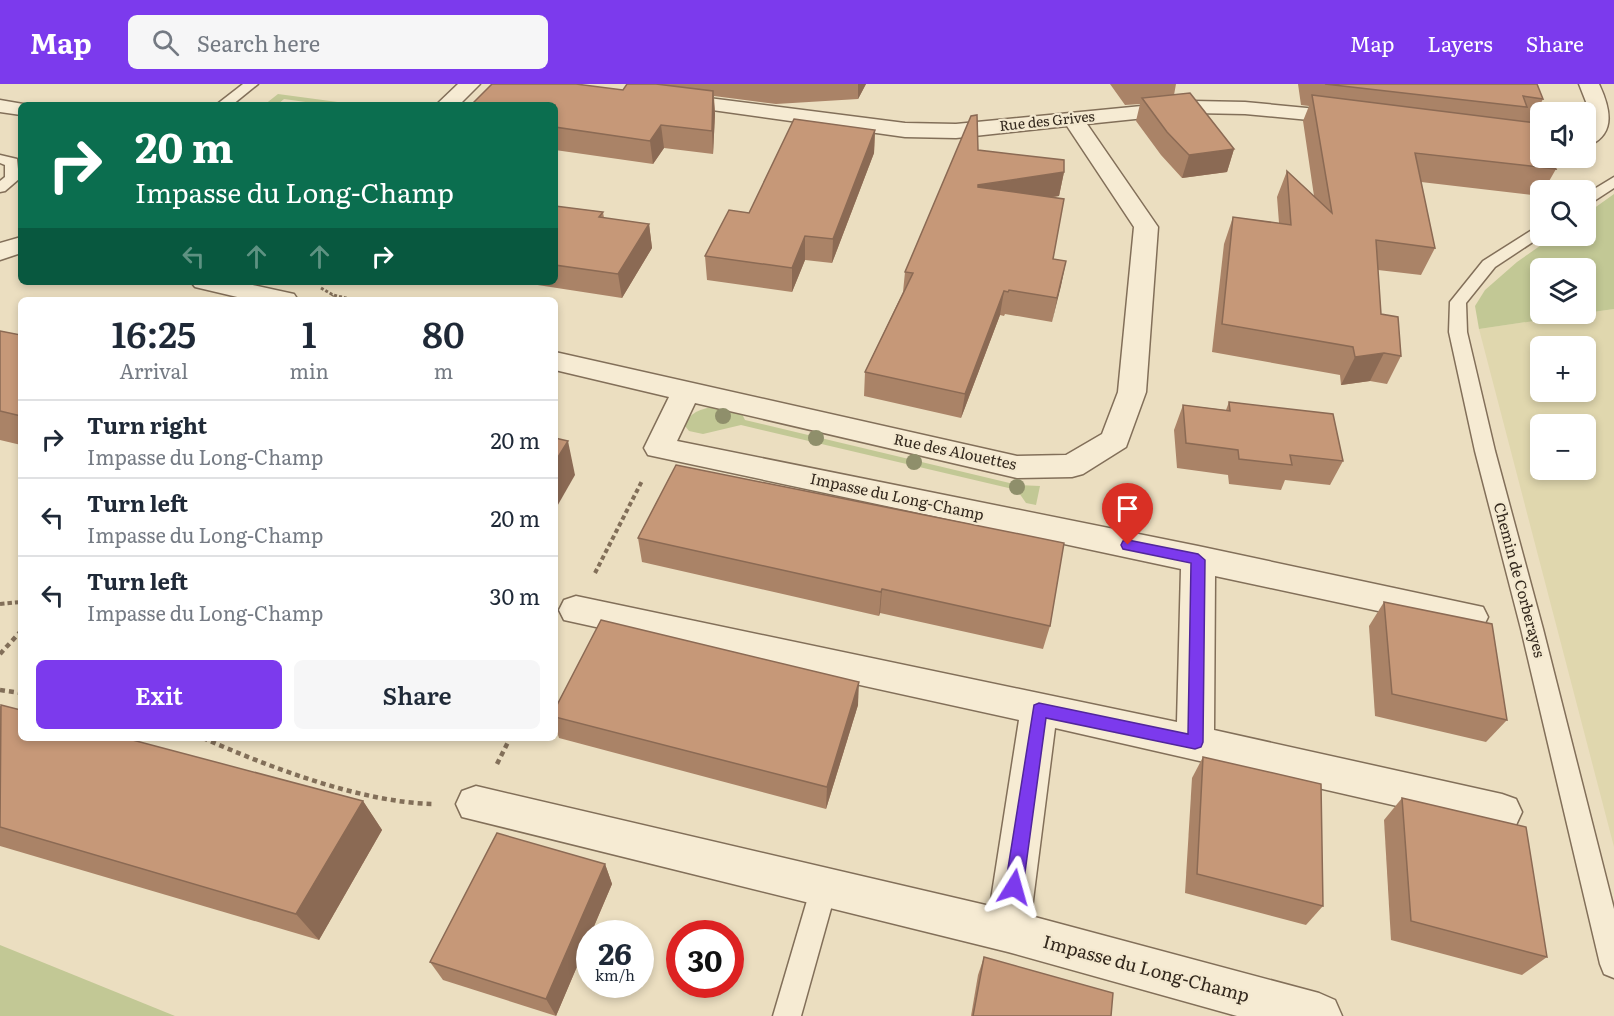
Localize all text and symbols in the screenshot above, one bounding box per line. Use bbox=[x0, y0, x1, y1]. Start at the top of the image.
search box bbox=[128, 15, 548, 69]
text: Map bbox=[30, 21, 92, 63]
icon: search bbox=[149, 26, 182, 59]
text: Search here bbox=[197, 26, 320, 59]
text: Map bbox=[1350, 27, 1395, 58]
text: Layers bbox=[1428, 27, 1493, 58]
text: Share bbox=[1526, 27, 1584, 58]
map controls bbox=[1530, 102, 1596, 480]
button: sound bbox=[1530, 102, 1596, 168]
street label: Rue des Grives bbox=[998, 105, 1096, 135]
text: 20 m bbox=[135, 114, 234, 176]
icon: right bbox=[36, 126, 114, 204]
text: Impasse du Long-Champ bbox=[135, 171, 454, 211]
button: search bbox=[1530, 180, 1596, 246]
icon: left bbox=[177, 240, 210, 273]
icon: ahead bbox=[240, 240, 273, 273]
icon: ahead bbox=[303, 240, 336, 273]
icon: right bbox=[366, 240, 399, 273]
button: layers bbox=[1530, 258, 1596, 324]
text: 16:25 bbox=[111, 306, 196, 359]
text: 1 bbox=[302, 306, 317, 359]
text: 80 bbox=[422, 306, 465, 359]
button: + bbox=[1530, 336, 1596, 402]
text: Arrival bbox=[120, 355, 188, 385]
text: min bbox=[290, 355, 329, 385]
text: m bbox=[434, 355, 453, 385]
text: Turn right bbox=[87, 408, 207, 441]
button: − bbox=[1530, 414, 1596, 480]
icon: right bbox=[36, 423, 69, 456]
text: 20 m bbox=[490, 423, 540, 456]
street label: Rue des Alouettes bbox=[892, 426, 1019, 475]
text: Impasse du Long-Champ bbox=[87, 441, 323, 471]
street label: Impasse du Long-Champ bbox=[808, 466, 986, 525]
pin bbox=[1102, 483, 1153, 545]
text: Turn left bbox=[87, 486, 188, 519]
icon: arrive bbox=[1111, 492, 1144, 525]
street label: Chemin de Corberayes bbox=[1489, 499, 1552, 660]
icon: left bbox=[36, 501, 69, 534]
text: 20 m bbox=[490, 501, 540, 534]
text: Impasse du Long-Champ bbox=[87, 519, 323, 549]
text: Turn left bbox=[87, 564, 188, 597]
icon: left bbox=[36, 579, 69, 612]
text: 30 m bbox=[490, 579, 540, 612]
text: Impasse du Long-Champ bbox=[87, 597, 323, 627]
button: Exit bbox=[36, 660, 282, 729]
button: Share bbox=[294, 660, 540, 729]
position arrow bbox=[982, 855, 1046, 919]
speed limit sign: 30 bbox=[666, 920, 744, 998]
street label: Impasse du Long-Champ bbox=[1040, 927, 1253, 1008]
text: 26 bbox=[598, 930, 632, 974]
text: km/h bbox=[595, 963, 635, 986]

